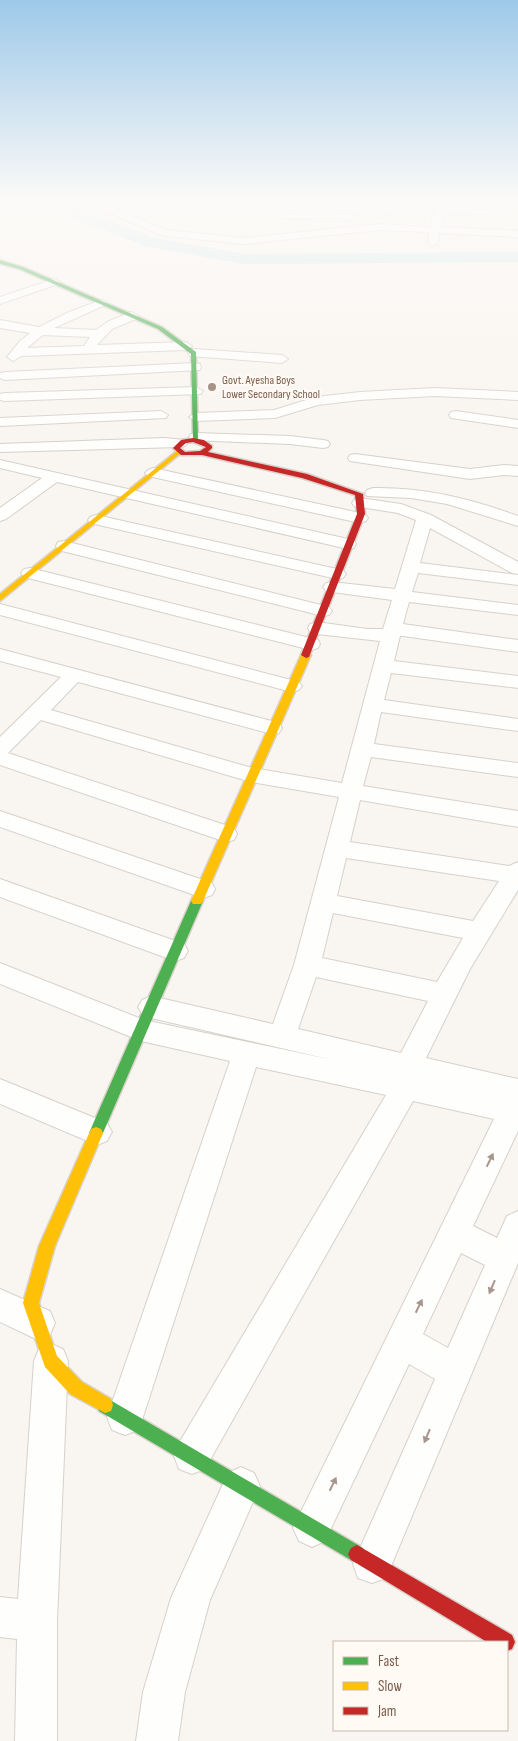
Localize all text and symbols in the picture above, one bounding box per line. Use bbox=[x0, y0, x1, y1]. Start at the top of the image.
place label: Govt. Ayesha Boys Lower Secondary School bbox=[222, 373, 320, 402]
marker: Govt. Ayesha Boys Lower Secondary School bbox=[206, 381, 218, 393]
one-way arrow bbox=[486, 1152, 494, 1167]
one-way arrow bbox=[487, 1280, 495, 1294]
one-way arrow bbox=[415, 1299, 423, 1313]
one-way arrow bbox=[423, 1429, 431, 1443]
one-way arrow bbox=[329, 1476, 337, 1491]
legend bbox=[333, 1641, 508, 1731]
text: Fast bbox=[378, 1652, 400, 1671]
text: Slow bbox=[378, 1677, 402, 1696]
text: Jam bbox=[377, 1702, 396, 1721]

